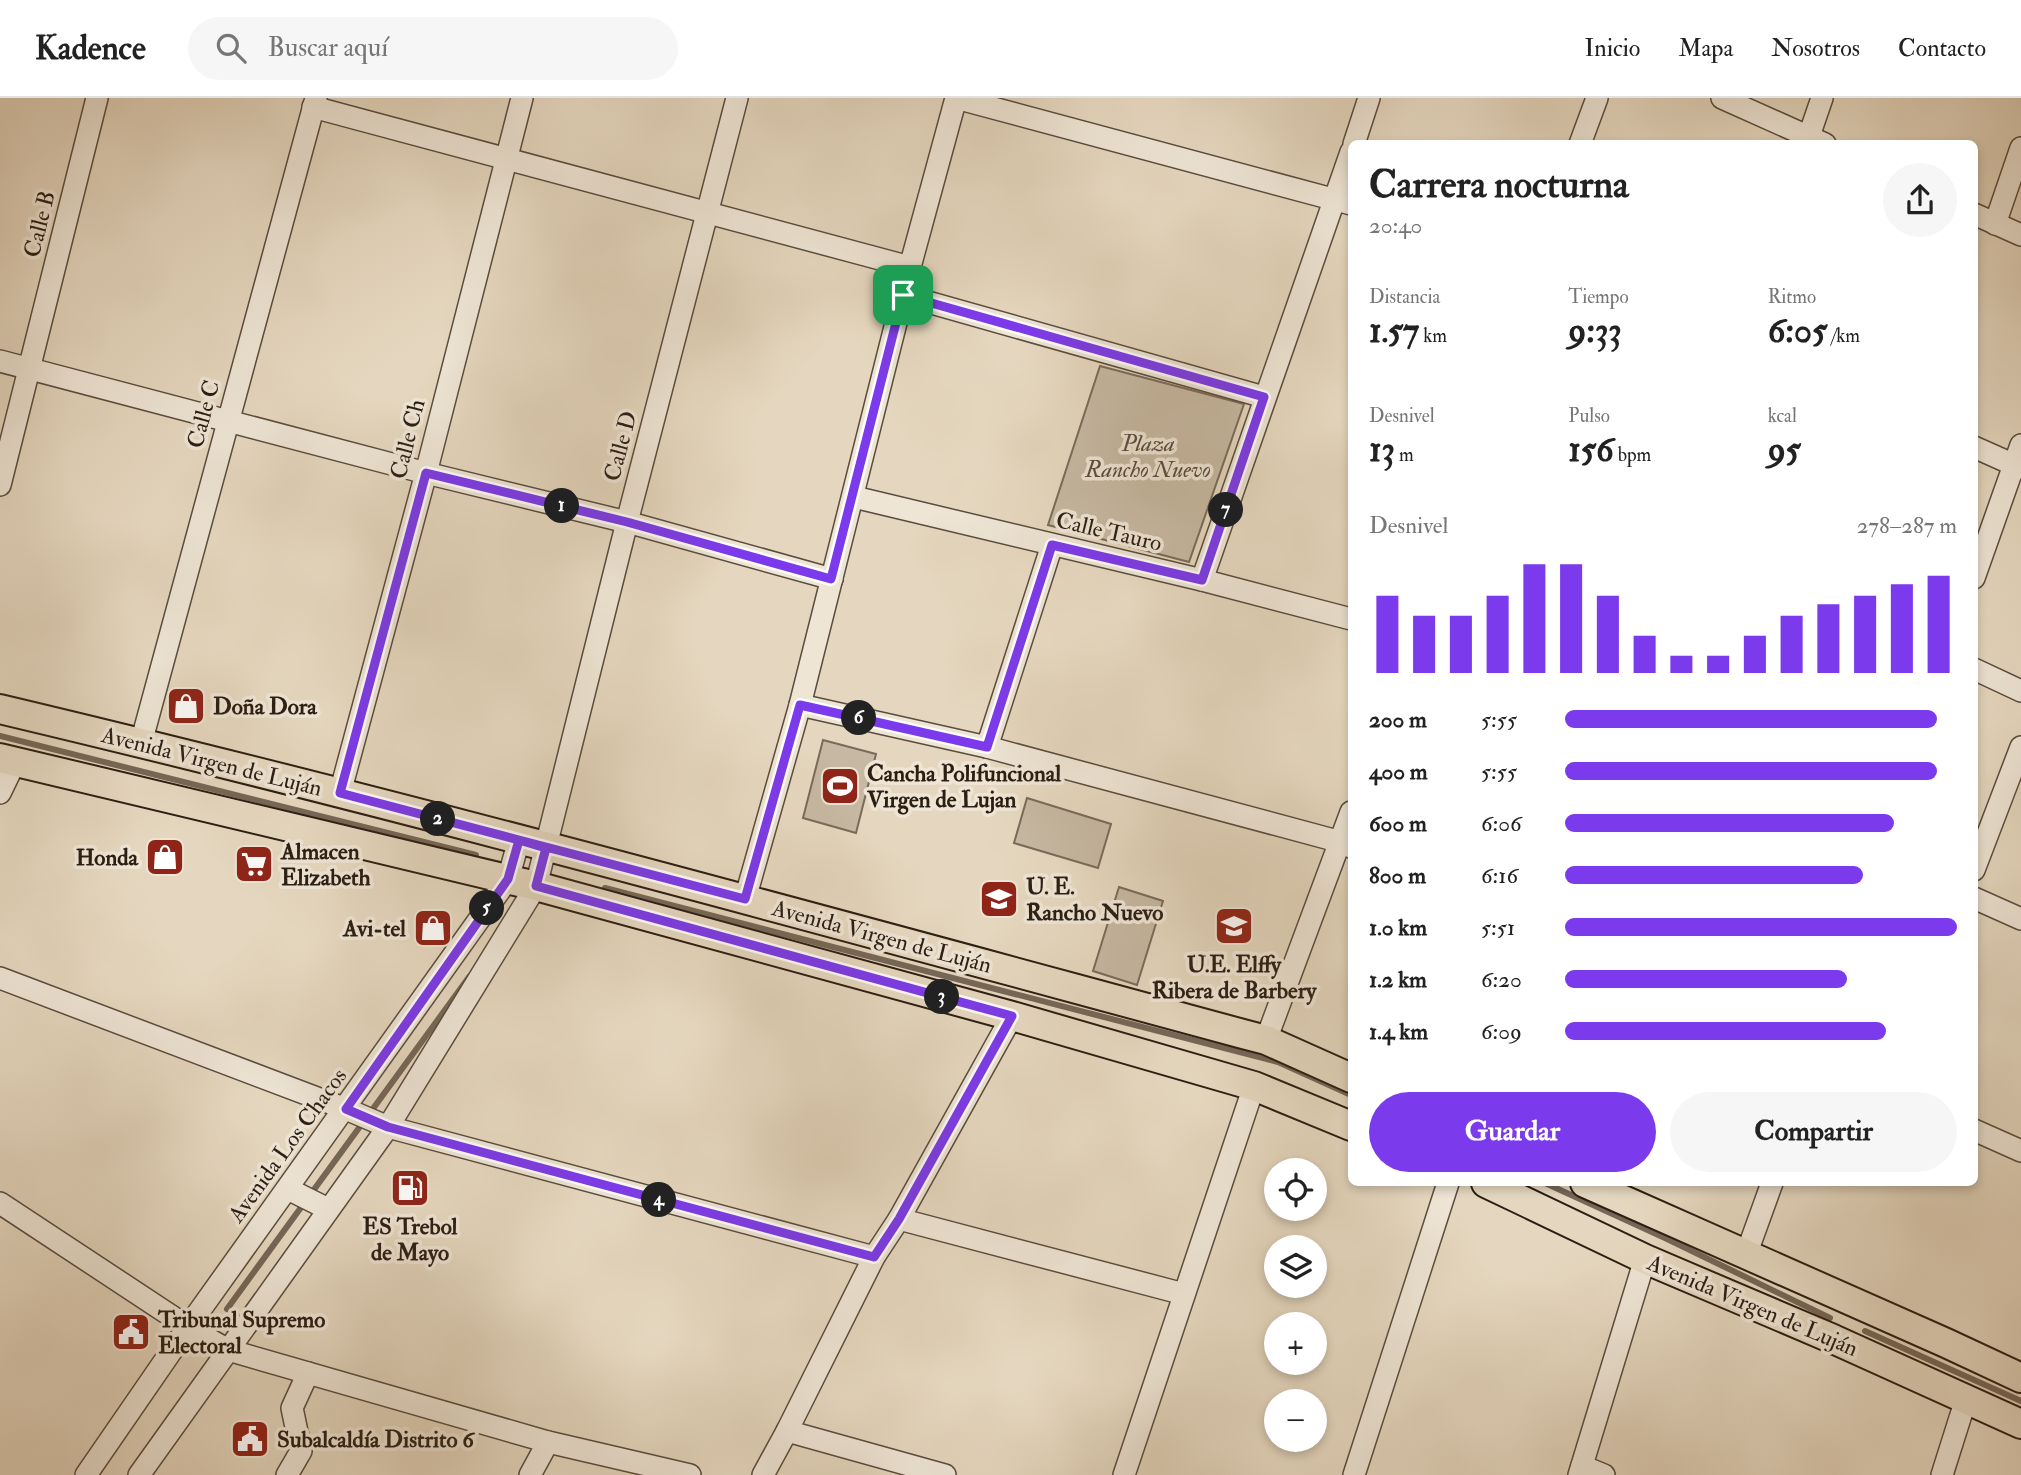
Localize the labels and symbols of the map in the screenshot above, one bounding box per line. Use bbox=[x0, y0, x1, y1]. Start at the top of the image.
street label: Calle B bbox=[17, 188, 62, 260]
pin bbox=[873, 265, 933, 325]
street label: Calle C bbox=[181, 377, 226, 451]
street label: Calle Ch bbox=[384, 396, 431, 482]
street label: Calle D bbox=[597, 408, 644, 484]
park label: Plaza Rancho Nuevo bbox=[1084, 429, 1211, 484]
pin: 1 bbox=[544, 488, 580, 524]
pin: 7 bbox=[1208, 492, 1244, 528]
street label: Calle Tauro bbox=[1053, 505, 1165, 558]
shop icon: Doña Dora bbox=[165, 685, 207, 727]
place label: Doña Dora bbox=[213, 692, 318, 721]
pin: 6 bbox=[842, 700, 876, 736]
street label: Avenida Virgen de Luján bbox=[98, 720, 325, 803]
place label: Cancha Polifuncional Virgen de Lujan bbox=[866, 759, 1062, 815]
sports icon: Cancha Polifuncional Virgen de Lujan bbox=[819, 765, 861, 807]
pin: 2 bbox=[420, 802, 456, 836]
shop icon: Honda bbox=[144, 836, 186, 878]
place label: Almacen Elizabeth bbox=[280, 837, 371, 892]
place label: Honda bbox=[76, 843, 140, 872]
supermarket icon: Almacen Elizabeth bbox=[233, 843, 275, 885]
place label: U. E. Rancho Nuevo bbox=[1026, 872, 1163, 927]
school or university icon: U. E. Rancho Nuevo bbox=[978, 878, 1020, 920]
pin: 5 bbox=[470, 890, 504, 926]
street label: Avenida Virgen de Luján bbox=[768, 893, 995, 980]
school or university icon: U.E. Elffy Ribera de Barbery bbox=[1213, 905, 1255, 947]
shop icon: Avi-tel bbox=[412, 907, 454, 949]
place label: Avi-tel bbox=[342, 914, 407, 943]
place label: U.E. Elffy Ribera de Barbery bbox=[1152, 950, 1317, 1006]
pin: 3 bbox=[925, 979, 960, 1014]
street label: Avenida Los Chacos bbox=[221, 1062, 353, 1229]
fuel station icon: ES Trebol de Mayo bbox=[389, 1167, 431, 1209]
pin: 4 bbox=[642, 1182, 676, 1218]
place label: ES Trebol de Mayo bbox=[362, 1212, 459, 1268]
street label: Avenida Virgen de Luján bbox=[1642, 1248, 1863, 1363]
place label: Tribunal Supremo Electoral bbox=[157, 1305, 325, 1360]
public building icon: Tribunal Supremo Electoral bbox=[110, 1311, 152, 1353]
public building icon: Subalcaldía Distrito 6 bbox=[229, 1418, 271, 1460]
place label: Subalcaldía Distrito 6 bbox=[277, 1425, 476, 1454]

